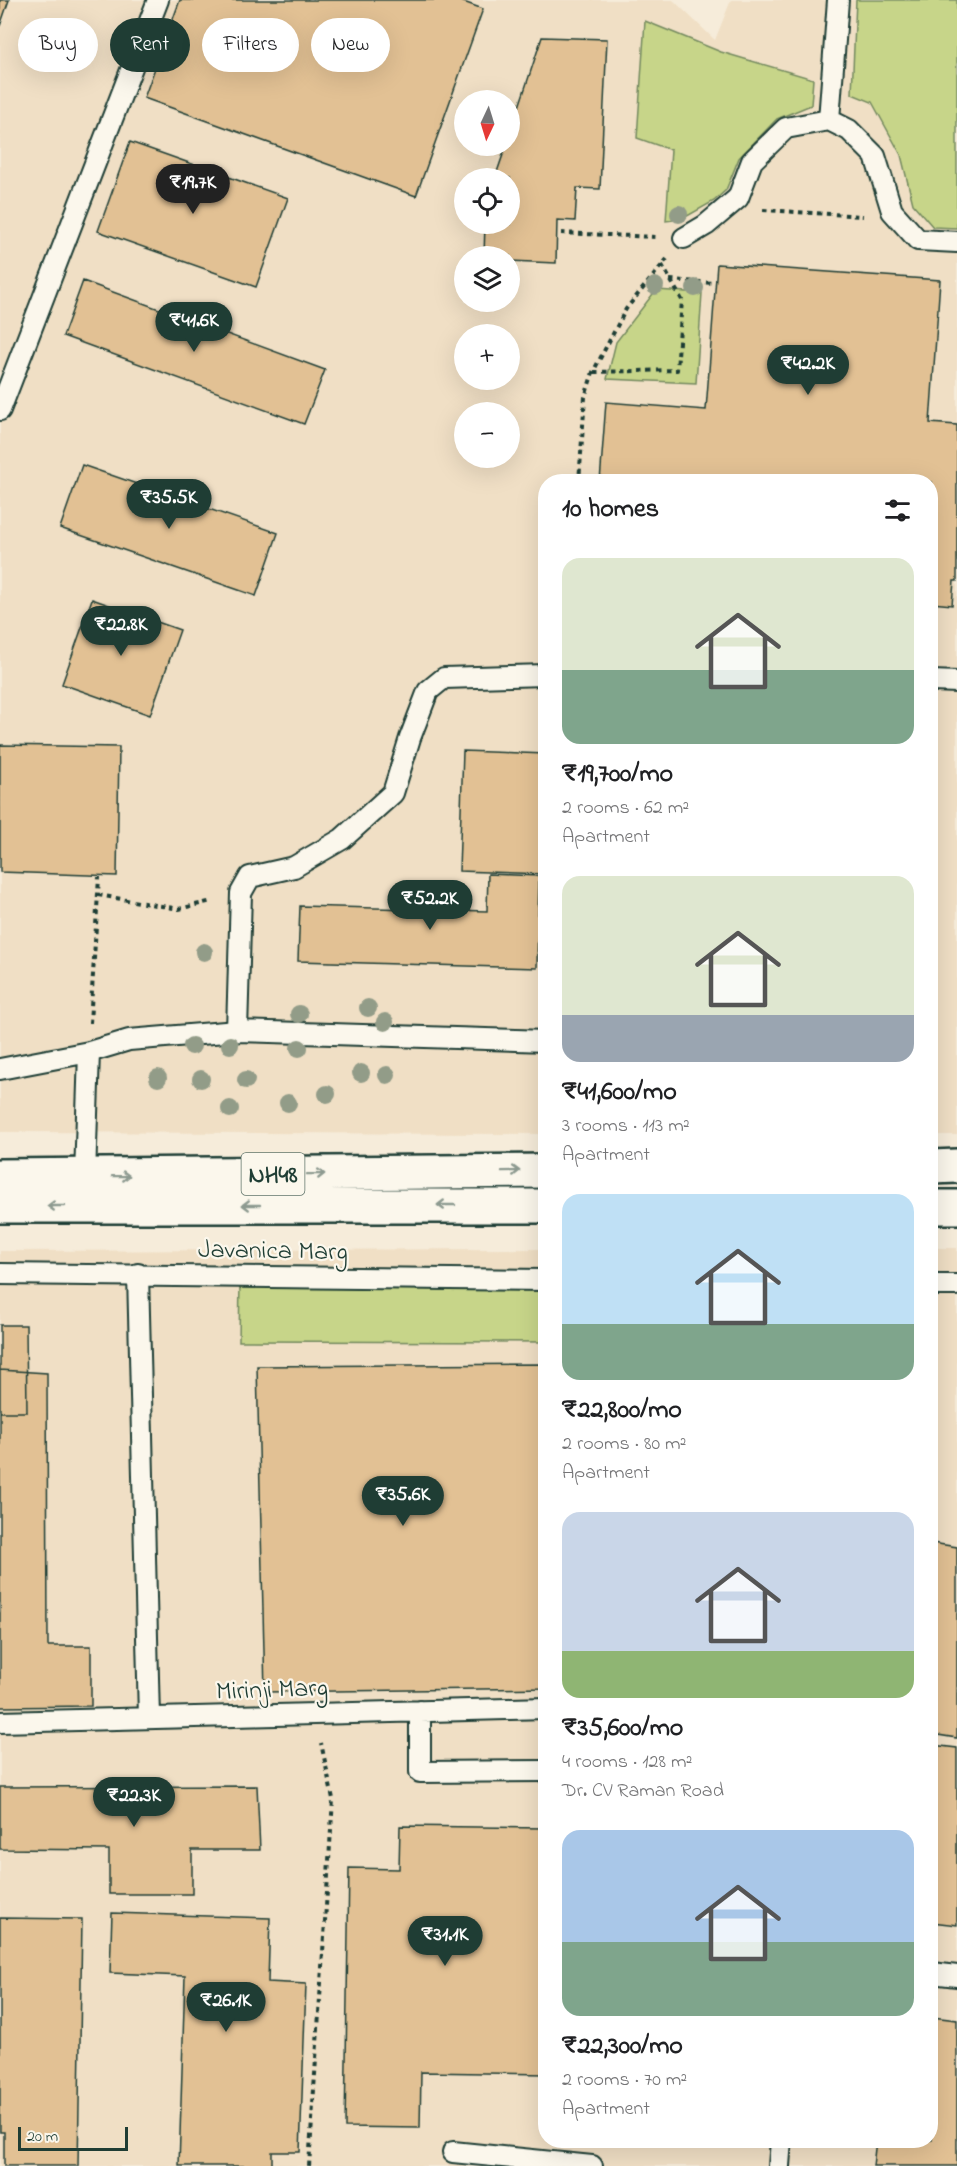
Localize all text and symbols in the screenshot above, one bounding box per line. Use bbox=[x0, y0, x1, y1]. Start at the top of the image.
chip: Buy bbox=[18, 18, 98, 72]
chip: Rent bbox=[110, 18, 190, 72]
chip: Filters bbox=[202, 18, 299, 72]
chip: New bbox=[311, 18, 390, 72]
north arrow bbox=[454, 90, 520, 156]
map controls bbox=[454, 90, 520, 468]
pin: ₹19.7K bbox=[144, 164, 242, 215]
button: locate bbox=[454, 168, 520, 234]
text: ₹19.7K bbox=[170, 169, 216, 198]
button: layers bbox=[454, 246, 520, 312]
pin: ₹41.6K bbox=[145, 302, 243, 353]
text: ₹41.6K bbox=[169, 307, 219, 336]
button: + bbox=[454, 324, 520, 390]
pin: ₹42.2K bbox=[759, 345, 857, 396]
text: ₹42.2K bbox=[781, 350, 835, 379]
button: − bbox=[454, 402, 520, 468]
pin: ₹35.5K bbox=[120, 479, 218, 530]
text: ₹35.5K bbox=[141, 484, 197, 513]
text: 10 homes bbox=[562, 491, 659, 529]
icon: filters bbox=[881, 494, 914, 527]
icon: home bbox=[684, 597, 792, 705]
pin: ₹22.8K bbox=[72, 606, 170, 657]
text: ₹22.8K bbox=[94, 611, 148, 640]
text: ₹19,700/mo bbox=[562, 756, 673, 794]
text: 2 rooms · 62 m² bbox=[562, 794, 689, 823]
text: Apartment bbox=[562, 823, 650, 852]
pin: ₹52.2K bbox=[381, 880, 479, 931]
text: ₹52.2K bbox=[401, 885, 459, 914]
icon: home bbox=[684, 915, 792, 1023]
text: ₹41,600/mo bbox=[562, 1074, 677, 1112]
text: 3 rooms · 113 m² bbox=[562, 1112, 690, 1141]
text: Apartment bbox=[562, 1141, 650, 1170]
road number: NH48 bbox=[242, 1153, 304, 1195]
one-way arrow bbox=[501, 1166, 521, 1177]
one-way arrow bbox=[306, 1168, 326, 1180]
one-way arrow bbox=[111, 1170, 131, 1182]
one-way arrow bbox=[241, 1199, 261, 1211]
one-way arrow bbox=[436, 1199, 456, 1211]
one-way arrow bbox=[46, 1200, 66, 1212]
street label: Javanica Marg bbox=[198, 1232, 348, 1272]
icon: home bbox=[684, 1233, 792, 1341]
text: ₹22,800/mo bbox=[562, 1392, 682, 1430]
text: 2 rooms · 80 m² bbox=[562, 1430, 687, 1459]
text: Apartment bbox=[562, 1459, 650, 1488]
pin: ₹35.6K bbox=[354, 1476, 452, 1527]
text: ₹35.6K bbox=[376, 1481, 430, 1510]
icon: home bbox=[684, 1551, 792, 1659]
street label: Mirinji Marg bbox=[215, 1670, 329, 1712]
text: ₹35,600/mo bbox=[562, 1710, 683, 1748]
text: 4 rooms · 128 m² bbox=[562, 1748, 692, 1777]
pin: ₹22.3K bbox=[85, 1777, 183, 1828]
text: Dr. CV Raman Road bbox=[562, 1777, 724, 1806]
text: ₹22.3K bbox=[107, 1782, 161, 1811]
icon: home bbox=[684, 1869, 792, 1977]
pin: ₹31.1K bbox=[396, 1916, 494, 1967]
text: ₹31.1K bbox=[422, 1921, 468, 1950]
pin: ₹26.1K bbox=[177, 1982, 275, 2033]
text: ₹26.1K bbox=[201, 1987, 251, 2016]
text: ₹22,300/mo bbox=[562, 2028, 683, 2066]
text: 2 rooms · 70 m² bbox=[562, 2066, 687, 2095]
text: Apartment bbox=[562, 2095, 650, 2124]
scale bar bbox=[18, 2124, 128, 2152]
text: 20 m bbox=[27, 2125, 58, 2149]

